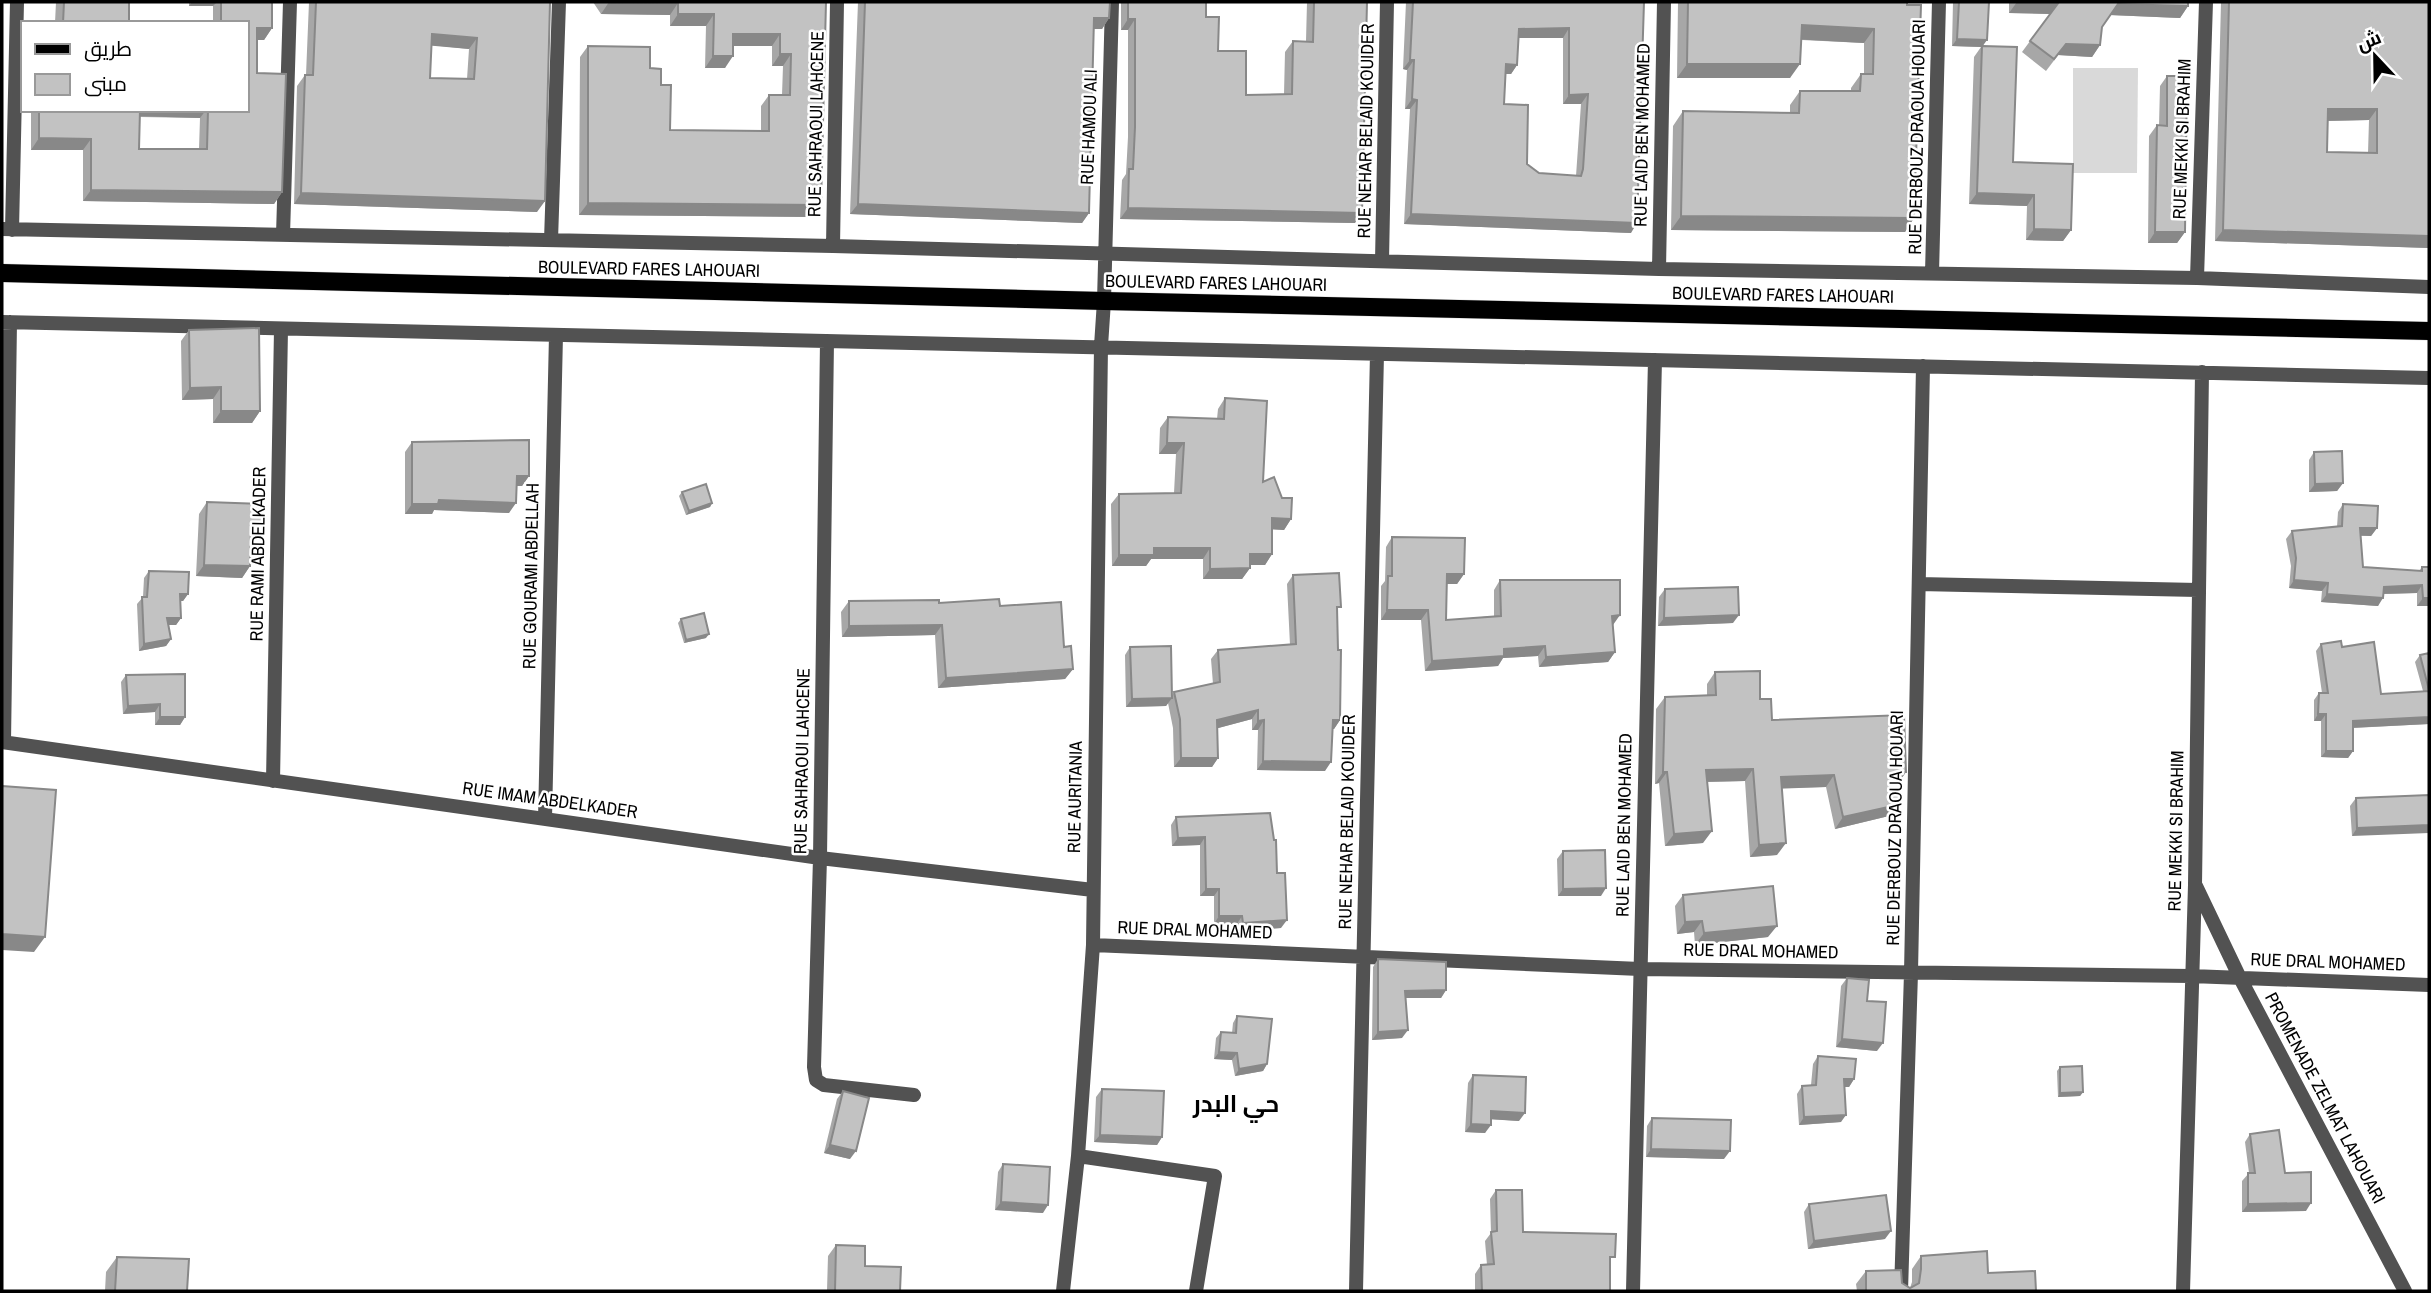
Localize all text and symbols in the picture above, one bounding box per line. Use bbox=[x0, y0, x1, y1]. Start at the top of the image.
street label: RUE DERBOUZ DRAOUA HOUARI bbox=[1902, 19, 1931, 255]
legend bbox=[21, 21, 248, 112]
north arrow bbox=[2340, 21, 2410, 91]
street label: RUE NEHAR BELAID KOUIDER bbox=[1351, 23, 1380, 239]
text: ش bbox=[2352, 24, 2385, 57]
street label: RUE SAHRAOUI LAHCENE bbox=[801, 31, 830, 217]
text: طريق bbox=[84, 34, 132, 63]
street label: RUE LAID BEN MOHAMED bbox=[1627, 43, 1656, 227]
street label: RUE MEKKI SI BRAHIM bbox=[2166, 58, 2197, 220]
text: مبنى bbox=[84, 69, 127, 98]
street label: RUE HAMOU ALI bbox=[1074, 69, 1103, 185]
street label: BOULEVARD FARES LAHOUARI bbox=[538, 254, 760, 283]
street label: BOULEVARD FARES LAHOUARI bbox=[1105, 268, 1327, 297]
street label: BOULEVARD FARES LAHOUARI bbox=[1672, 280, 1894, 309]
street label: RUE RAMI ABDELKADER bbox=[243, 466, 272, 642]
street label: RUE GOURAMI ABDELLAH bbox=[516, 483, 545, 669]
street label: RUE SAHRAOUI LAHCENE bbox=[787, 668, 816, 854]
street label: RUE DERBOUZ DRAOUA HOUARI bbox=[1880, 710, 1909, 946]
street label: RUE NEHAR BELAID KOUIDER bbox=[1332, 714, 1361, 930]
street label: RUE LAID BEN MOHAMED bbox=[1609, 733, 1638, 917]
street label: RUE AURITANIA bbox=[1061, 741, 1088, 853]
street label: RUE MEKKI SI BRAHIM bbox=[2162, 750, 2189, 912]
street label: RUE IMAM ABDELKADER bbox=[461, 775, 639, 824]
street label: RUE DRAL MOHAMED bbox=[1117, 914, 1273, 945]
street label: RUE DRAL MOHAMED bbox=[1683, 937, 1839, 964]
street label: RUE DRAL MOHAMED bbox=[2250, 946, 2406, 977]
street label: PROMENADE ZELMAT LAHOUARI bbox=[2259, 988, 2392, 1208]
district label: حي البدر bbox=[1192, 1087, 1279, 1123]

